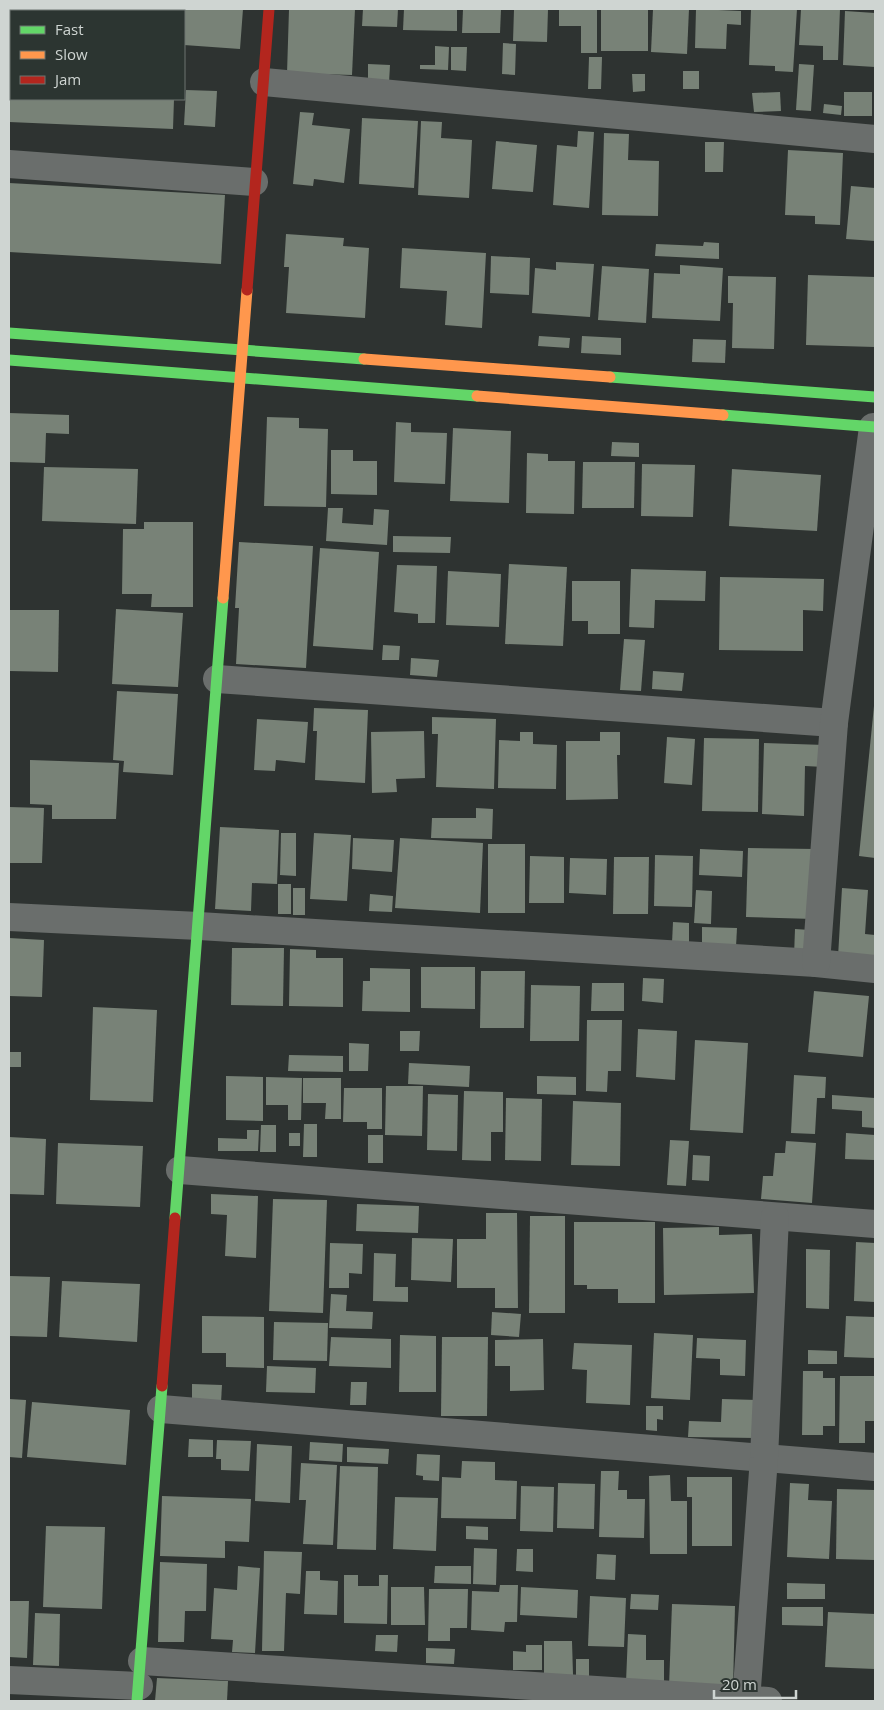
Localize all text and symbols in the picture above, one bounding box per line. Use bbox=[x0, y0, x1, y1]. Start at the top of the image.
legend bbox=[10, 10, 185, 100]
text: Fast bbox=[55, 19, 84, 39]
text: Slow bbox=[55, 44, 88, 64]
text: Jam bbox=[53, 69, 81, 89]
scale bar bbox=[714, 1668, 796, 1700]
text: 20 m bbox=[722, 1674, 757, 1694]

